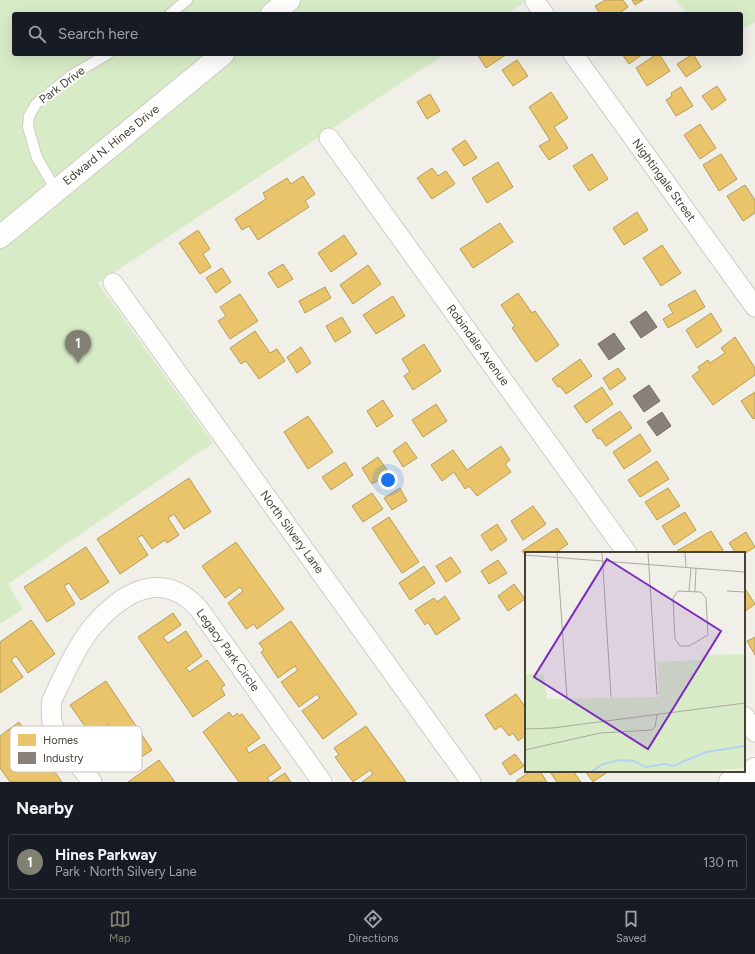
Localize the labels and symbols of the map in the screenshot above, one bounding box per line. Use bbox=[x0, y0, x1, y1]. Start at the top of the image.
street label: Park Drive bbox=[36, 63, 88, 107]
street label: Edward N. Hines Drive bbox=[60, 102, 162, 188]
street label: Nightingale Street bbox=[629, 136, 699, 224]
street label: Robindale Avenue bbox=[444, 302, 512, 389]
pin: 1 bbox=[65, 330, 91, 363]
your location bbox=[378, 470, 398, 490]
street label: North Silvery Lane bbox=[257, 488, 327, 576]
inset map bbox=[525, 552, 745, 772]
street label: Legacy Park Circle bbox=[193, 606, 263, 694]
legend bbox=[10, 726, 142, 772]
text: Homes bbox=[43, 734, 78, 747]
text: Industry bbox=[43, 752, 84, 765]

